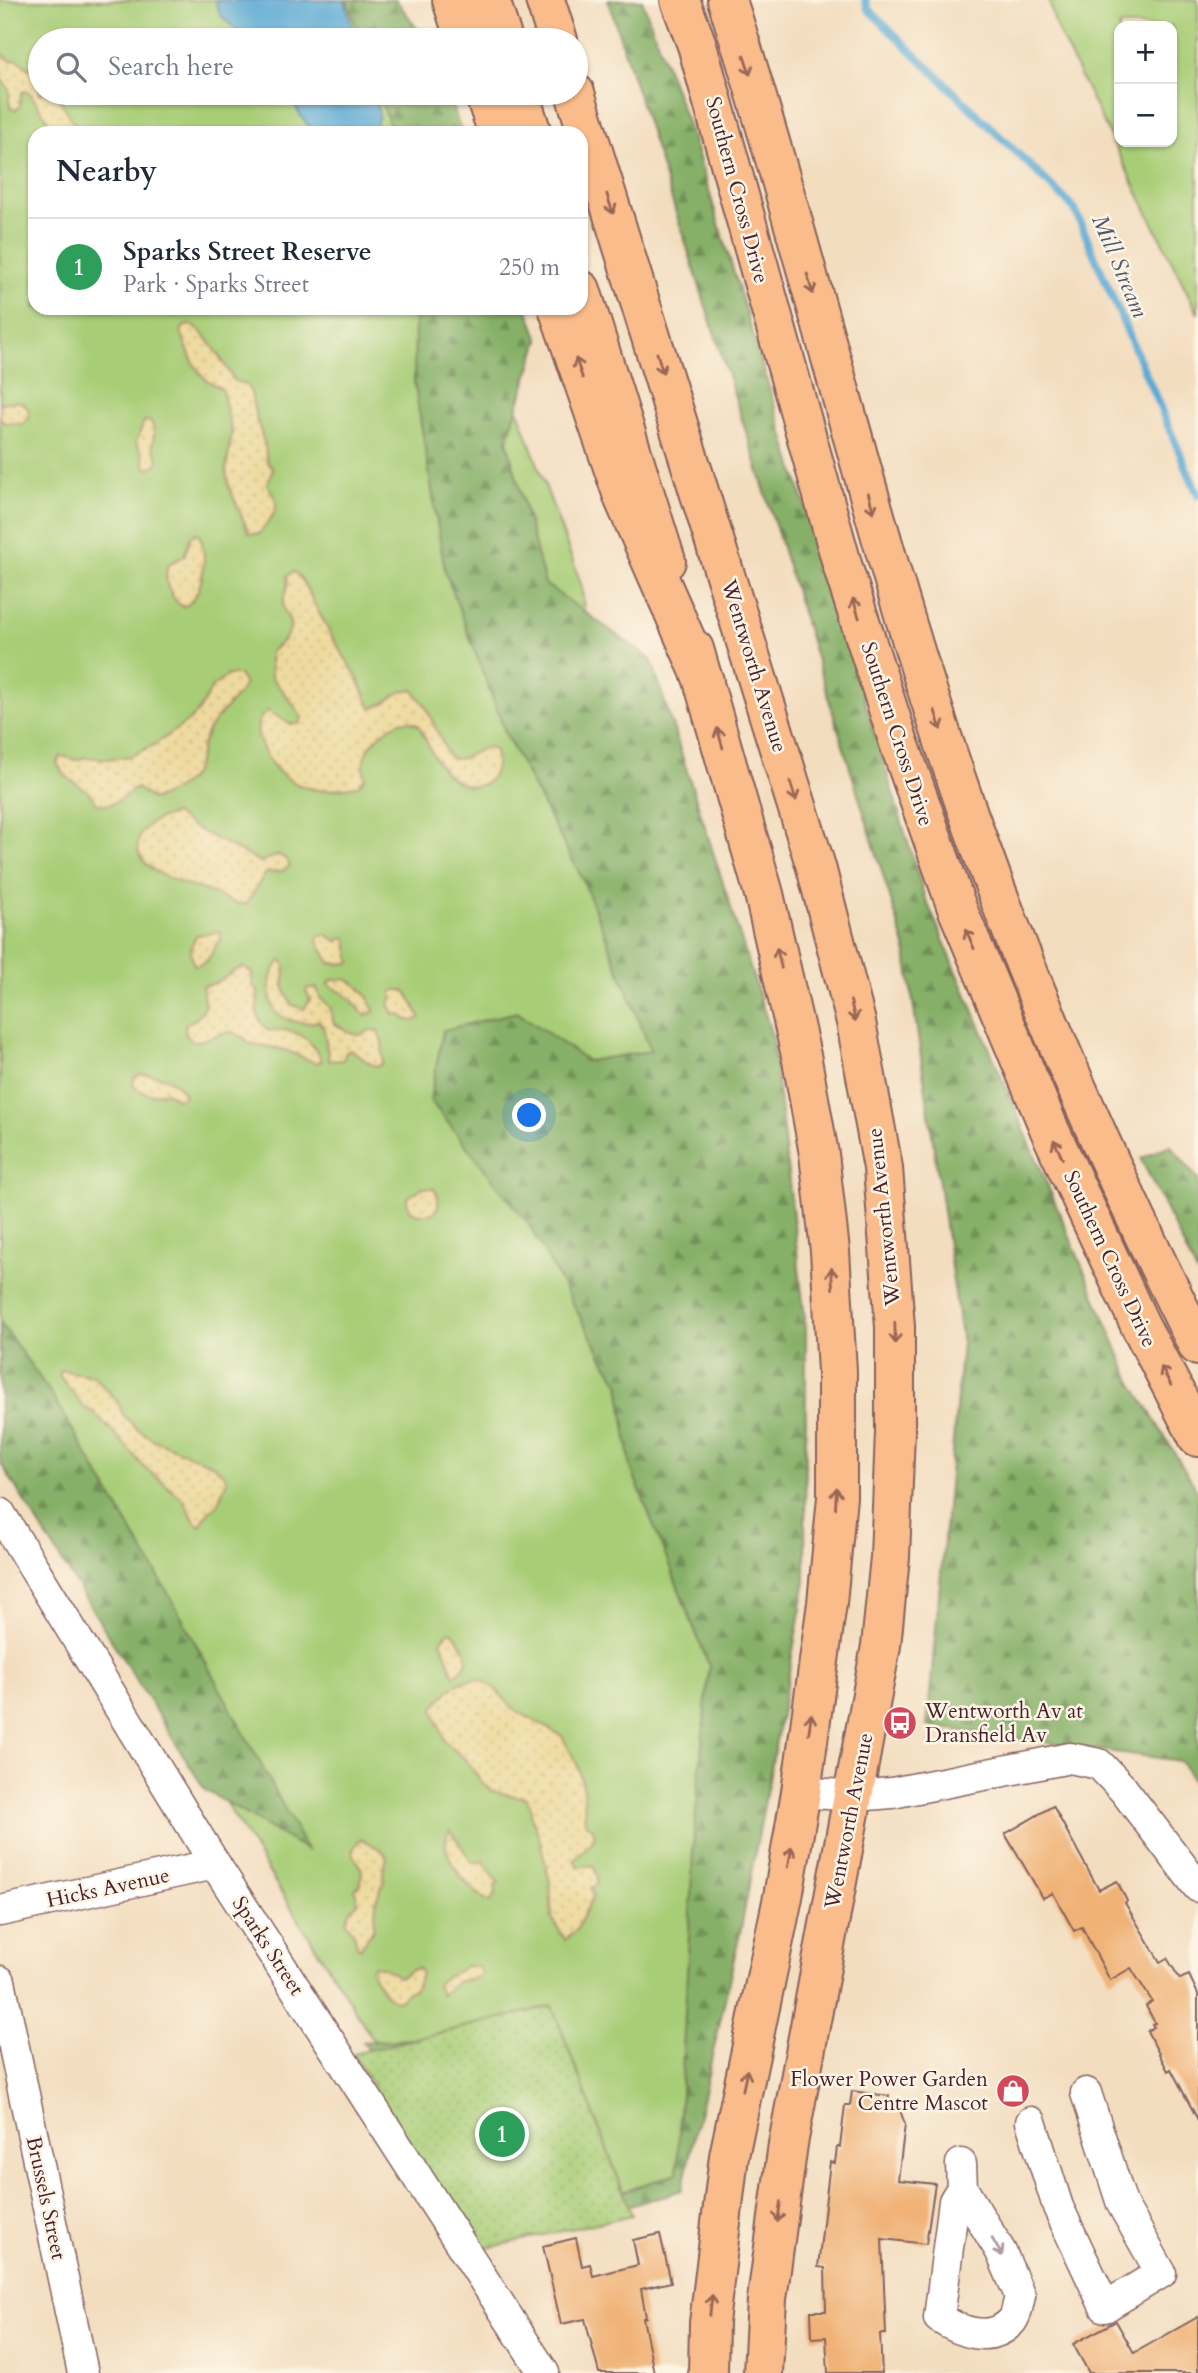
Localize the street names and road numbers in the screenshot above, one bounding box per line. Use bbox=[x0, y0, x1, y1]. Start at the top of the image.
street label: Southern Cross Drive bbox=[698, 94, 776, 286]
street label: Wentworth Avenue bbox=[714, 575, 794, 756]
street label: Southern Cross Drive bbox=[854, 638, 940, 830]
street label: Wentworth Avenue bbox=[860, 1126, 908, 1309]
street label: Southern Cross Drive bbox=[1056, 1166, 1164, 1352]
street label: Wentworth Avenue bbox=[817, 1730, 880, 1913]
street label: Hicks Avenue bbox=[44, 1861, 172, 1915]
street label: Sparks Street bbox=[225, 1891, 311, 2002]
street label: Brussels Street bbox=[19, 2134, 73, 2263]

